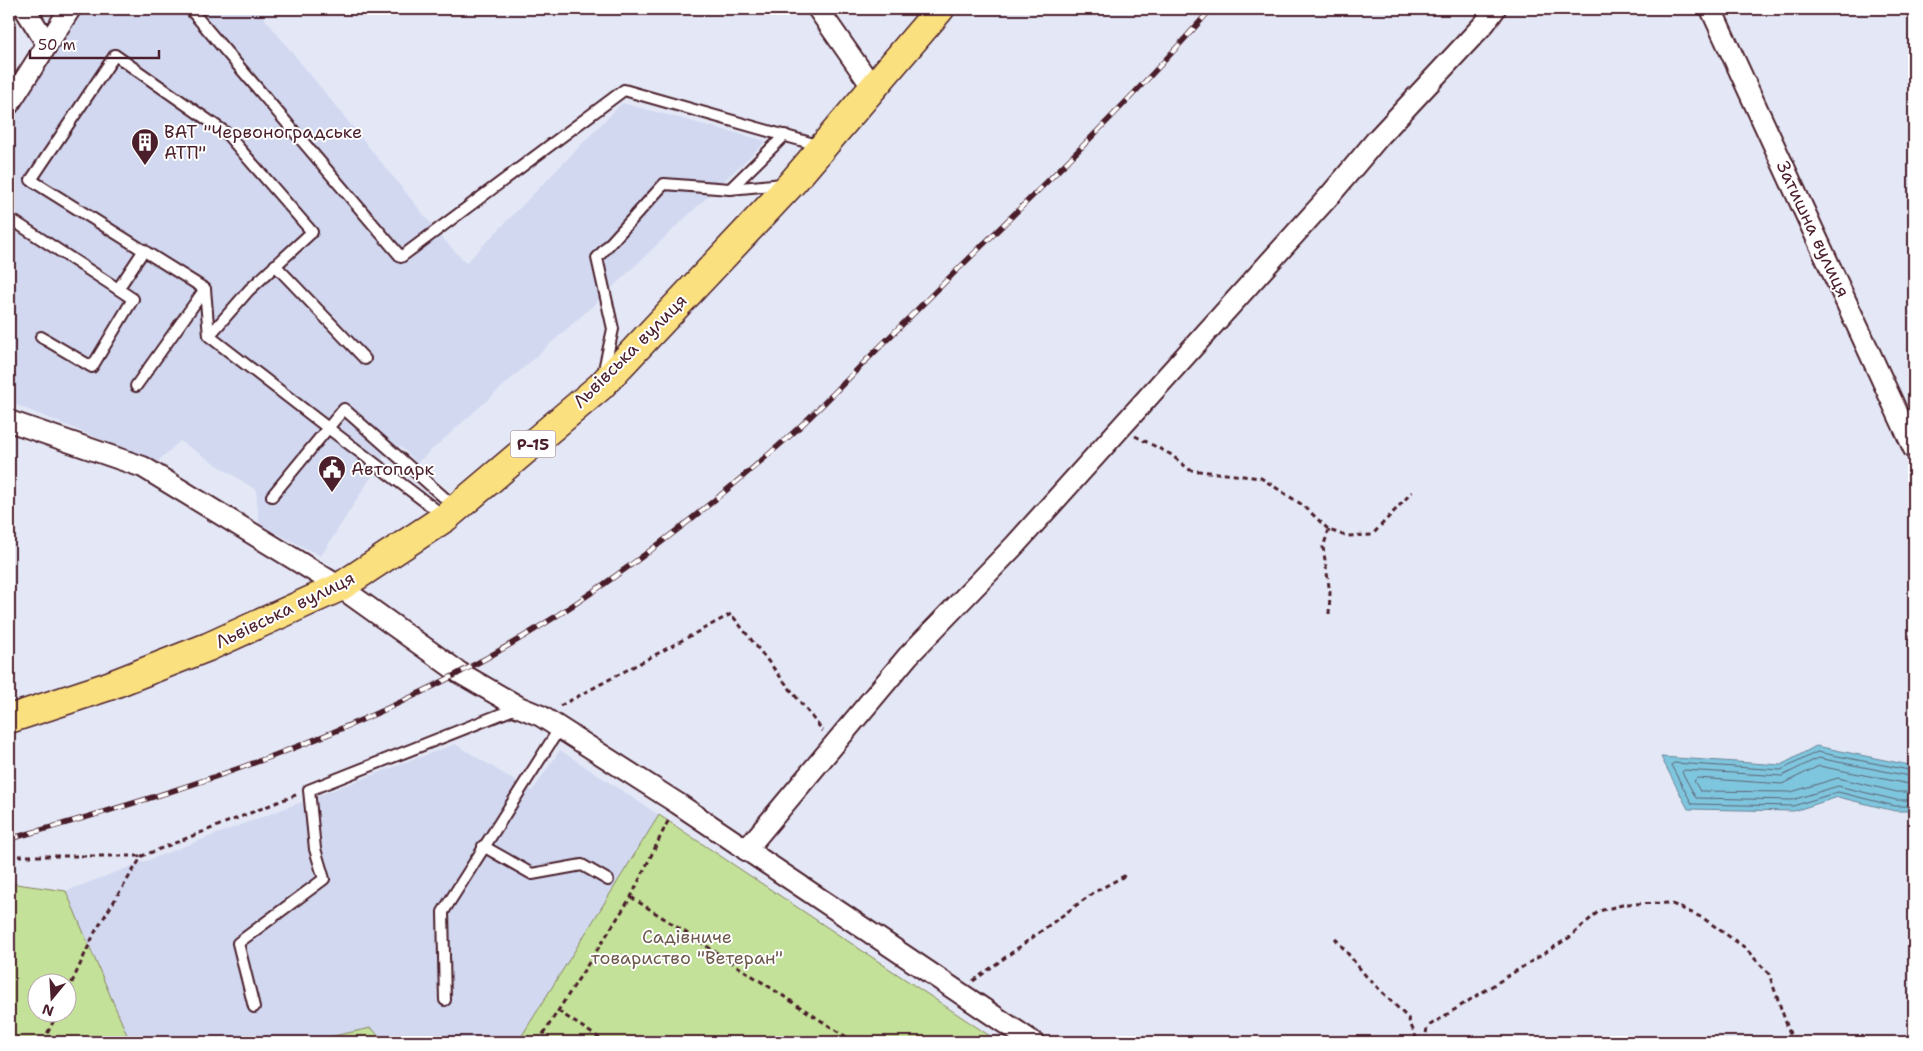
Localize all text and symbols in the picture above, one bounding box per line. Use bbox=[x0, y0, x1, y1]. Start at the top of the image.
scale bar bbox=[30, 28, 159, 60]
text: 50 m bbox=[38, 35, 76, 55]
place label: ВАТ "Червоноградське АТП" bbox=[164, 120, 362, 165]
building icon: ВАТ "Червоноградське АТП" bbox=[130, 127, 160, 166]
street label: Затишна вулиця bbox=[1771, 157, 1855, 301]
street label: Львівська вулиця bbox=[568, 289, 692, 413]
road number: Р-15 bbox=[510, 430, 556, 458]
public building icon: Автопарк bbox=[317, 454, 347, 493]
place label: Автопарк bbox=[351, 457, 435, 481]
street label: Львівська вулиця bbox=[211, 566, 359, 654]
park label: Садівниче товариство "Ветеран" bbox=[591, 925, 783, 970]
north arrow bbox=[28, 974, 78, 1024]
text: N bbox=[40, 1000, 56, 1021]

